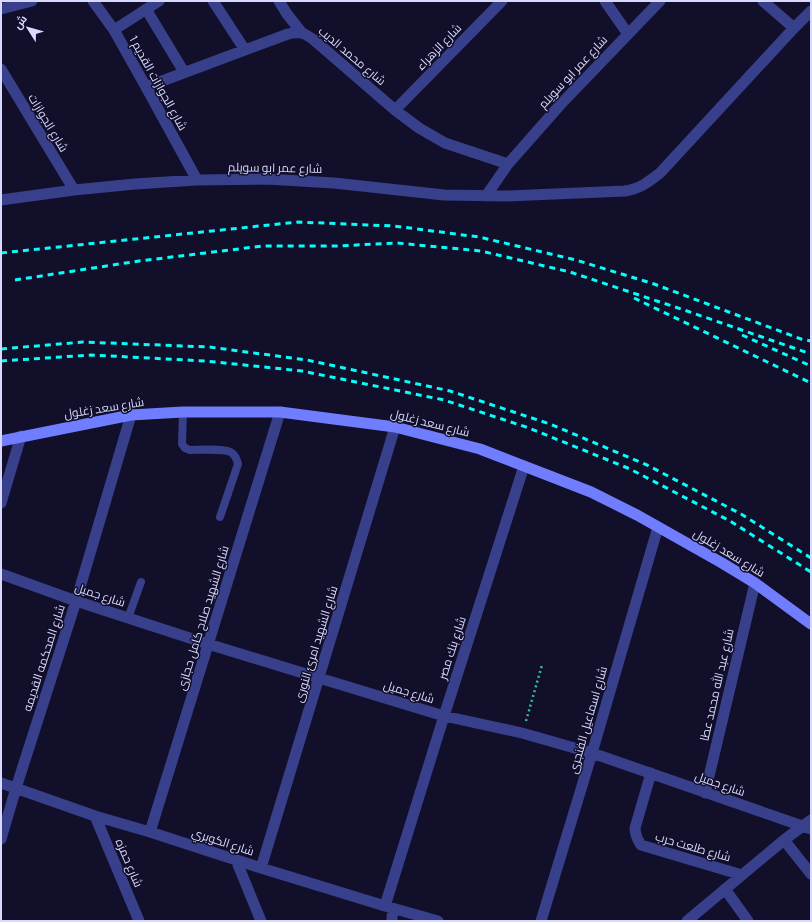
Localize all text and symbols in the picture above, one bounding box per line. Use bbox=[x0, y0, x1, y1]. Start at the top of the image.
north arrow bbox=[8, 8, 48, 48]
text: ش bbox=[10, 12, 30, 32]
street label: شارع الزهراء bbox=[413, 20, 465, 74]
street label: شارع محمد الديب bbox=[315, 23, 389, 89]
street label: شارع عمر ابو سويلم bbox=[535, 32, 611, 112]
street label: شارع الجوازات القديم 1 bbox=[125, 33, 191, 133]
street label: شارع الجوازات bbox=[24, 91, 72, 155]
street label: شارع عمر ابو سويلم bbox=[228, 159, 322, 177]
street label: شارع سعد زغلول bbox=[63, 394, 145, 422]
street label: شارع سعد زغلول bbox=[389, 405, 471, 441]
street label: شارع سعد زغلول bbox=[690, 525, 768, 581]
street label: شارع الشهيد صلاح كامل حجازى bbox=[173, 543, 233, 692]
street label: شارع جميل bbox=[73, 579, 127, 611]
street label: شارع الشهيد امرئ النورى bbox=[291, 584, 341, 704]
street label: شارع المحكمه القديمه bbox=[19, 602, 69, 714]
street label: شارع بنك مصر bbox=[434, 614, 470, 683]
street label: شارع عبد الله محمد عطا bbox=[696, 627, 738, 743]
street label: شارع اسماعيل الفنجرى bbox=[565, 664, 611, 776]
street label: شارع جميل bbox=[382, 677, 436, 707]
street label: شارع جميل bbox=[693, 768, 747, 800]
street label: شارع الكوبري bbox=[189, 824, 256, 862]
street label: شارع طلعت حرب bbox=[653, 829, 733, 865]
street label: شارع حمزه bbox=[112, 836, 146, 890]

